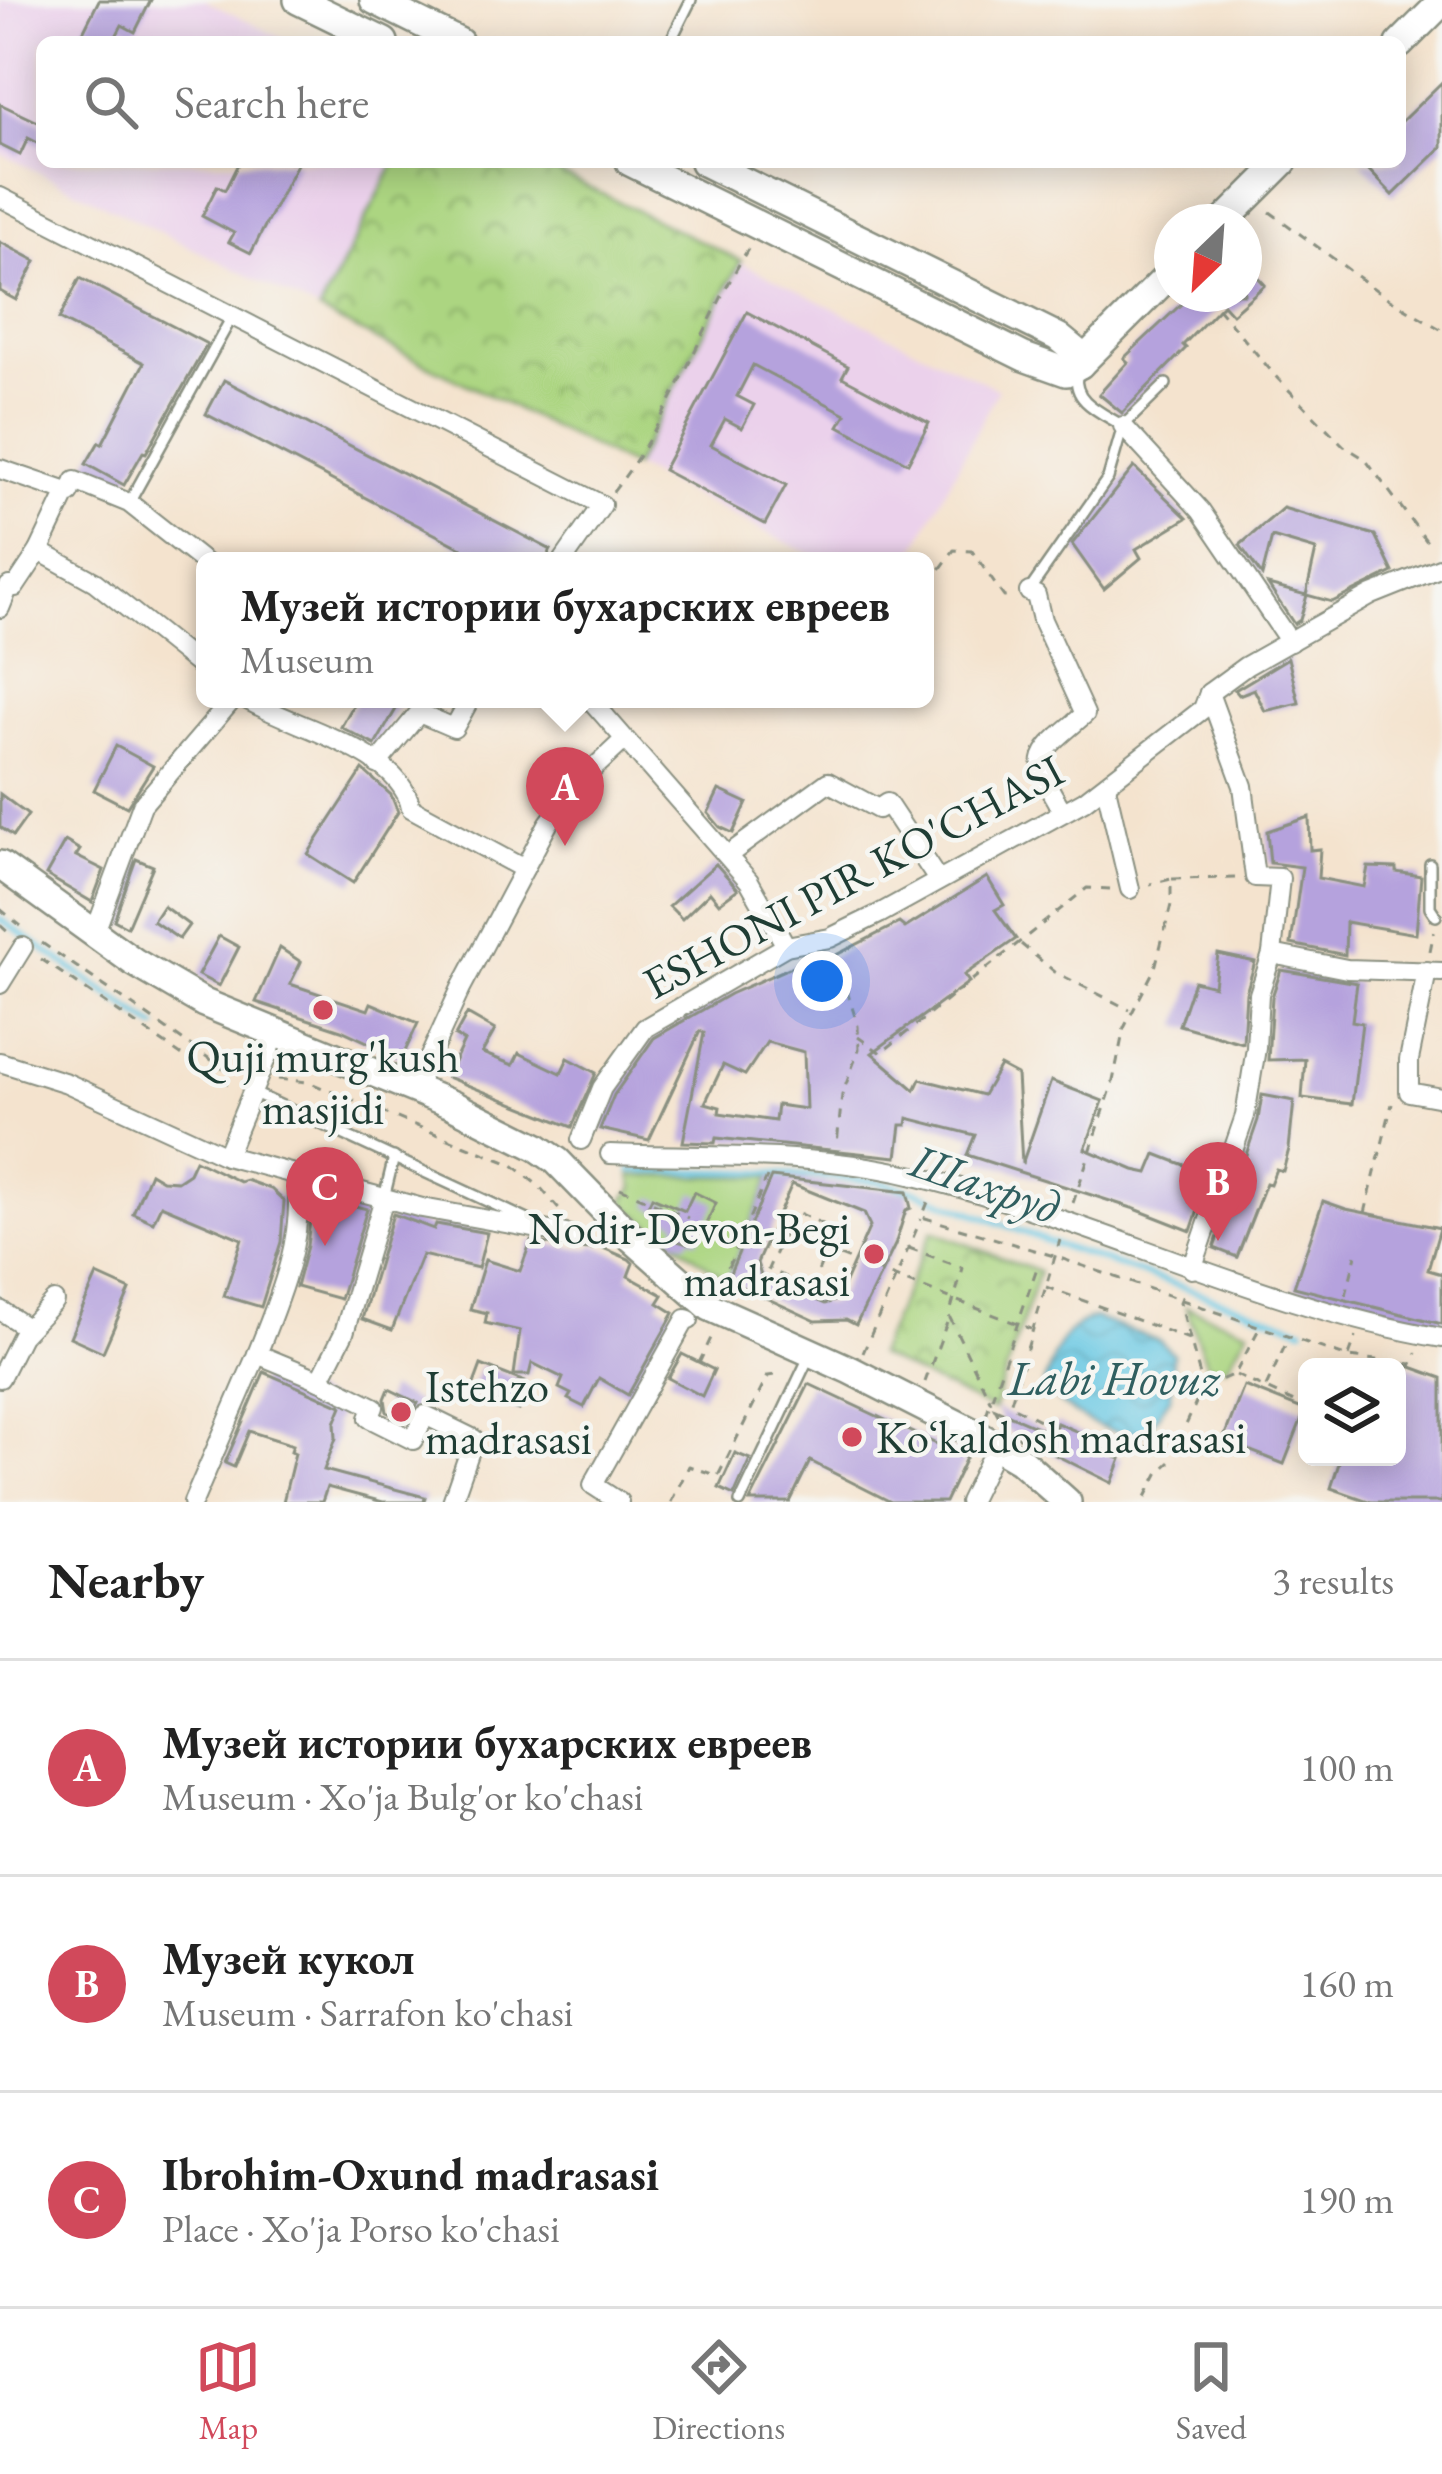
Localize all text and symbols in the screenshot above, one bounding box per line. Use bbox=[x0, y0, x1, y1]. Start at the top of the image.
search box bbox=[36, 36, 1406, 168]
icon: search bbox=[78, 69, 144, 135]
text: Search here bbox=[174, 73, 369, 131]
north arrow bbox=[1154, 204, 1262, 312]
popup bbox=[196, 552, 934, 708]
text: Музей истории бухарских евреев bbox=[240, 576, 890, 634]
text: Museum bbox=[240, 634, 374, 685]
street label: ESHONI PIR KO'CHASI bbox=[633, 741, 1073, 1011]
pin: A bbox=[526, 747, 604, 846]
your location bbox=[792, 951, 852, 1011]
marker: Quji murg'kush masjidi bbox=[310, 997, 336, 1023]
place label: Quji murg'kush masjidi bbox=[186, 1027, 460, 1137]
water label: Шахруд bbox=[901, 1128, 1068, 1237]
pin: B bbox=[1179, 1142, 1257, 1241]
pin: C bbox=[286, 1147, 364, 1246]
place label: Nodir-Devon-Begi madrasasi bbox=[528, 1199, 850, 1309]
marker: Nodir-Devon-Begi madrasasi bbox=[861, 1241, 887, 1267]
water label: Labi Hovuz bbox=[1006, 1347, 1221, 1409]
place label: Istehzo madrasasi bbox=[425, 1357, 592, 1467]
map controls bbox=[1298, 1358, 1406, 1466]
button: layers bbox=[1298, 1358, 1406, 1466]
marker: Istehzo madrasasi bbox=[388, 1399, 414, 1425]
place label: Koʻkaldosh madrasasi bbox=[876, 1408, 1246, 1466]
marker: Koʻkaldosh madrasasi bbox=[839, 1424, 865, 1450]
text: Nearby bbox=[48, 1547, 204, 1613]
text: 3 results bbox=[1272, 1555, 1394, 1606]
text: Музей истории бухарских евреев bbox=[162, 1713, 812, 1771]
text: A bbox=[73, 1742, 101, 1793]
text: 100 m bbox=[1300, 1742, 1394, 1793]
text: Museum · Xo'ja Bulg'or ko'chasi bbox=[162, 1771, 643, 1822]
text: Музей кукол bbox=[162, 1929, 415, 1987]
text: B bbox=[75, 1958, 99, 2009]
text: 160 m bbox=[1300, 1958, 1394, 2009]
text: Museum · Sarrafon ko'chasi bbox=[162, 1987, 573, 2038]
text: Ibrohim-Oxund madrasasi bbox=[162, 2145, 659, 2203]
text: C bbox=[73, 2174, 101, 2225]
text: 190 m bbox=[1300, 2174, 1394, 2225]
text: Place · Xo'ja Porso ko'chasi bbox=[162, 2203, 560, 2254]
tab: Map bbox=[195, 2334, 261, 2449]
tab: Directions bbox=[652, 2334, 785, 2449]
tab: Saved bbox=[1176, 2334, 1247, 2449]

